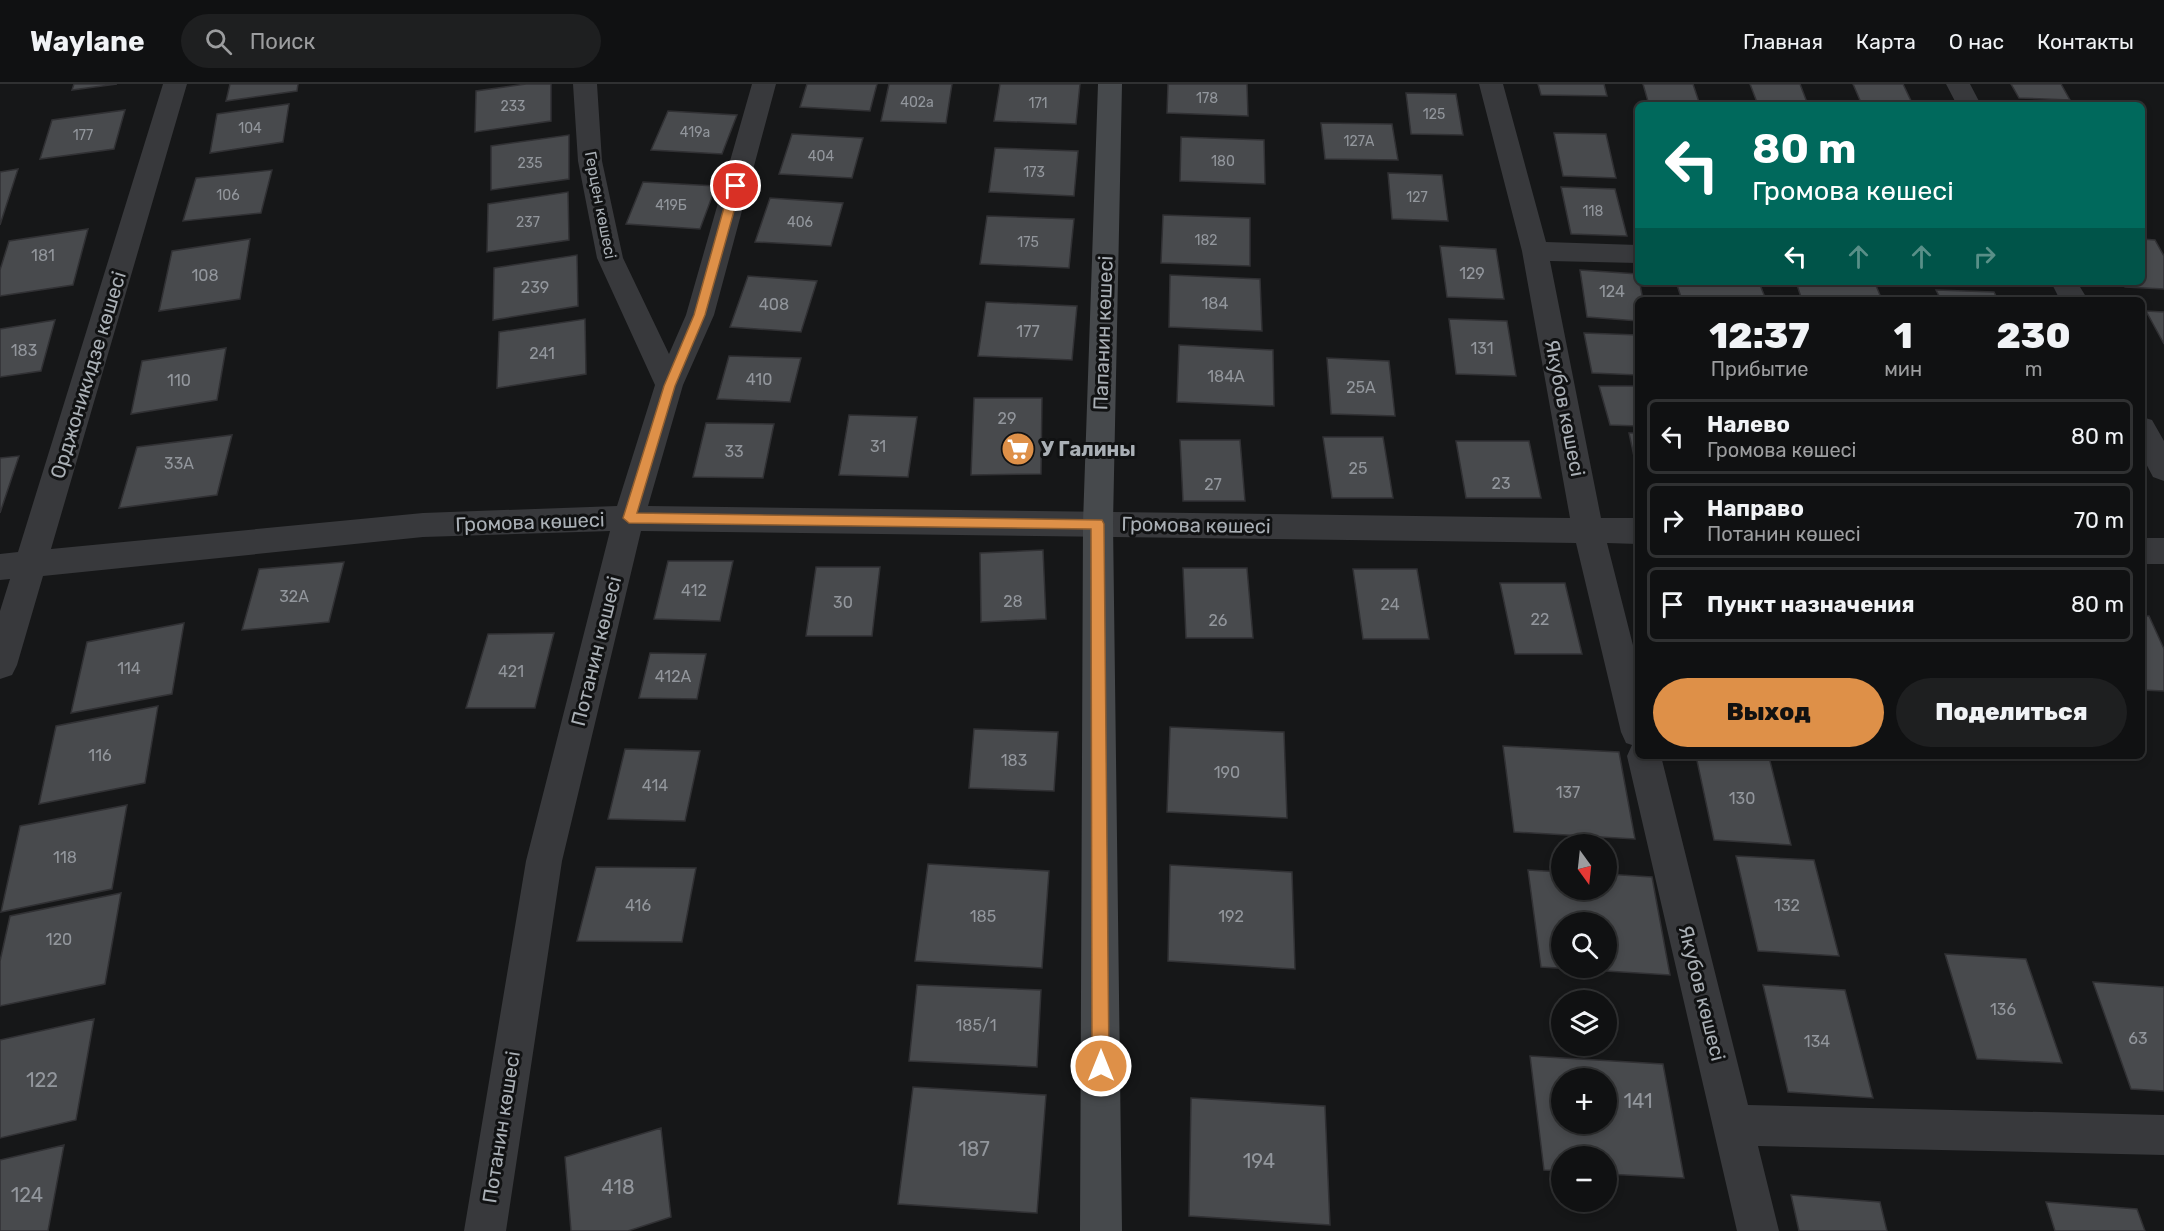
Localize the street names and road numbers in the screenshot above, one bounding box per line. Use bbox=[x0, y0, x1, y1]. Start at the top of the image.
street label: Герцен көшесі bbox=[581, 150, 620, 261]
street label: Папанин көшесі bbox=[1088, 255, 1118, 411]
street label: Орджоникидзе көшесі bbox=[45, 268, 131, 482]
street label: Якубов көшесі bbox=[1540, 337, 1590, 479]
street label: Громова көшесі bbox=[455, 507, 605, 537]
street label: Громова көшесі bbox=[1121, 512, 1271, 538]
street label: Потанин көшесі bbox=[566, 574, 626, 728]
street label: Якубов көшесі bbox=[1674, 923, 1730, 1063]
street label: Потанин көшесі bbox=[477, 1049, 525, 1205]

